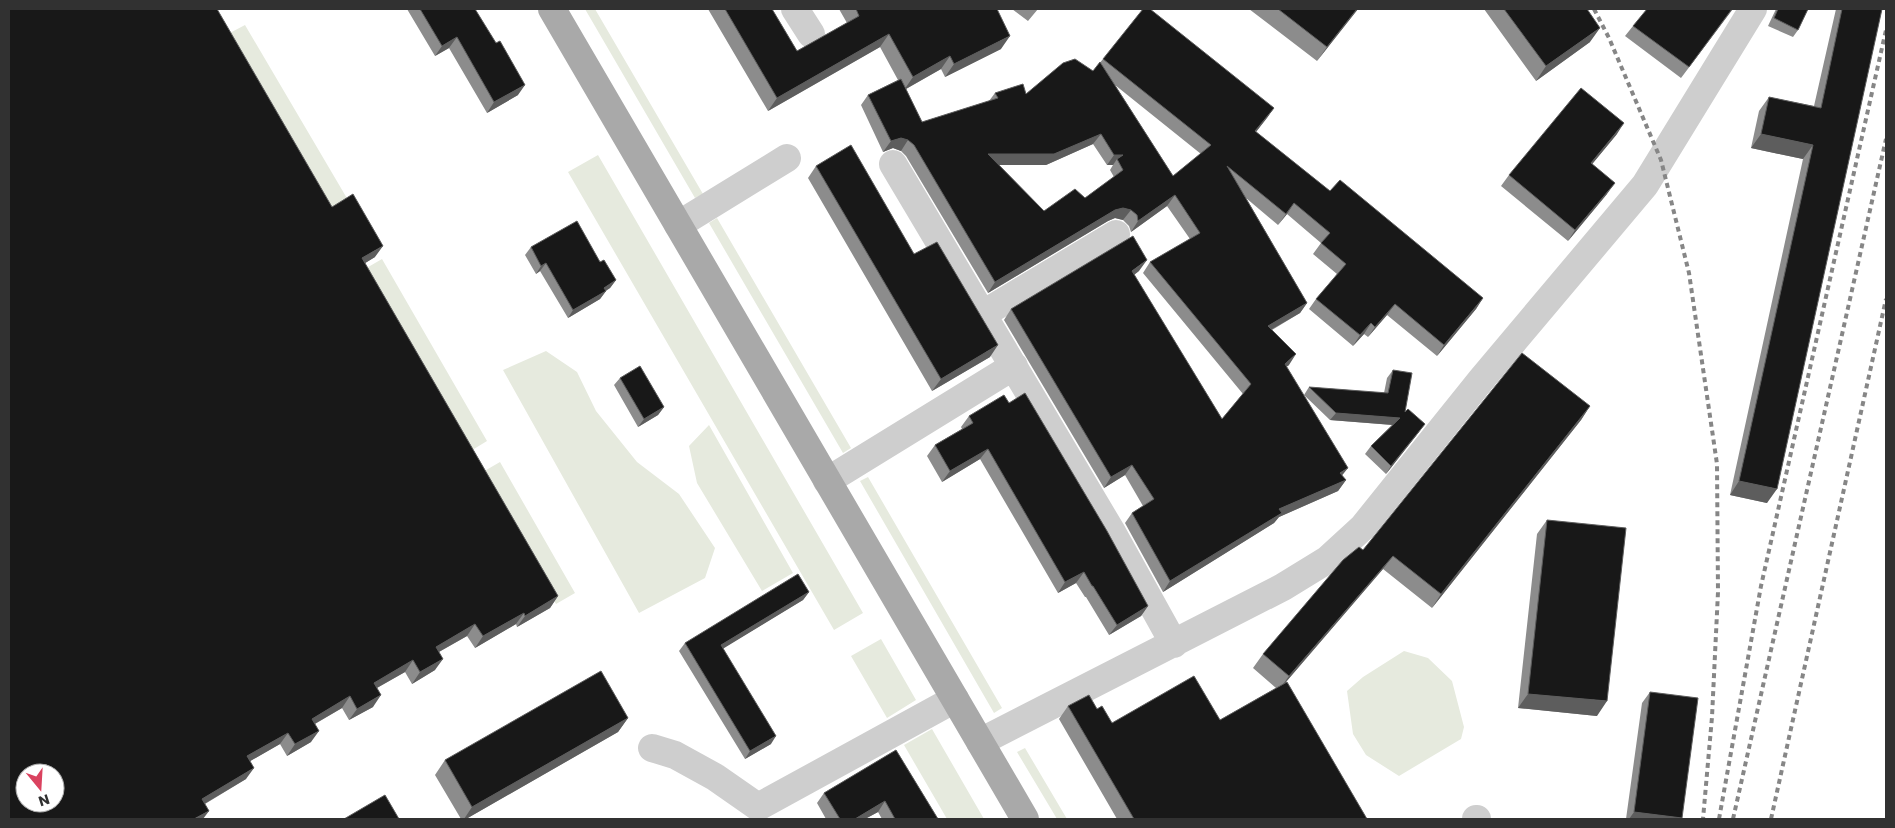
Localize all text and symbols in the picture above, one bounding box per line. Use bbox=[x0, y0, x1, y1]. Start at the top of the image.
north arrow bbox=[15, 763, 65, 813]
text: N bbox=[36, 789, 52, 812]

